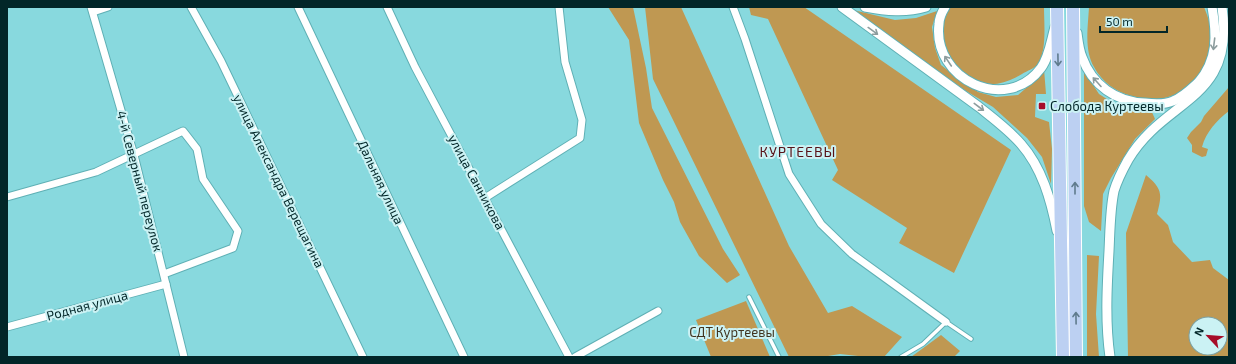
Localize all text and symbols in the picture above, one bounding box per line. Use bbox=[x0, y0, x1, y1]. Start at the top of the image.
scale bar bbox=[1100, 8, 1167, 34]
text: 50 m bbox=[1106, 14, 1133, 28]
one-way arrow bbox=[868, 26, 879, 35]
one-way arrow bbox=[1211, 37, 1218, 50]
one-way arrow bbox=[1054, 53, 1062, 66]
one-way arrow bbox=[944, 56, 952, 67]
one-way arrow bbox=[1093, 77, 1102, 87]
street label: улица Александра Верещагина bbox=[230, 92, 328, 270]
place label: Слобода Куртеевы bbox=[1050, 98, 1164, 114]
marker: Слобода Куртеевы bbox=[1037, 101, 1047, 111]
one-way arrow bbox=[973, 103, 984, 111]
street label: 4-й Северный переулок bbox=[113, 109, 167, 253]
street label: улица Санникова bbox=[445, 132, 509, 232]
street label: Дальняя улица bbox=[355, 137, 407, 227]
district label: КУРТЕЕВЫ bbox=[760, 143, 836, 160]
one-way arrow bbox=[1071, 182, 1079, 195]
street label: Родная улица bbox=[45, 286, 129, 324]
one-way arrow bbox=[1072, 312, 1080, 325]
north arrow bbox=[1188, 316, 1228, 356]
park label: СДТ Куртеевы bbox=[689, 324, 775, 340]
text: N bbox=[1191, 325, 1206, 338]

